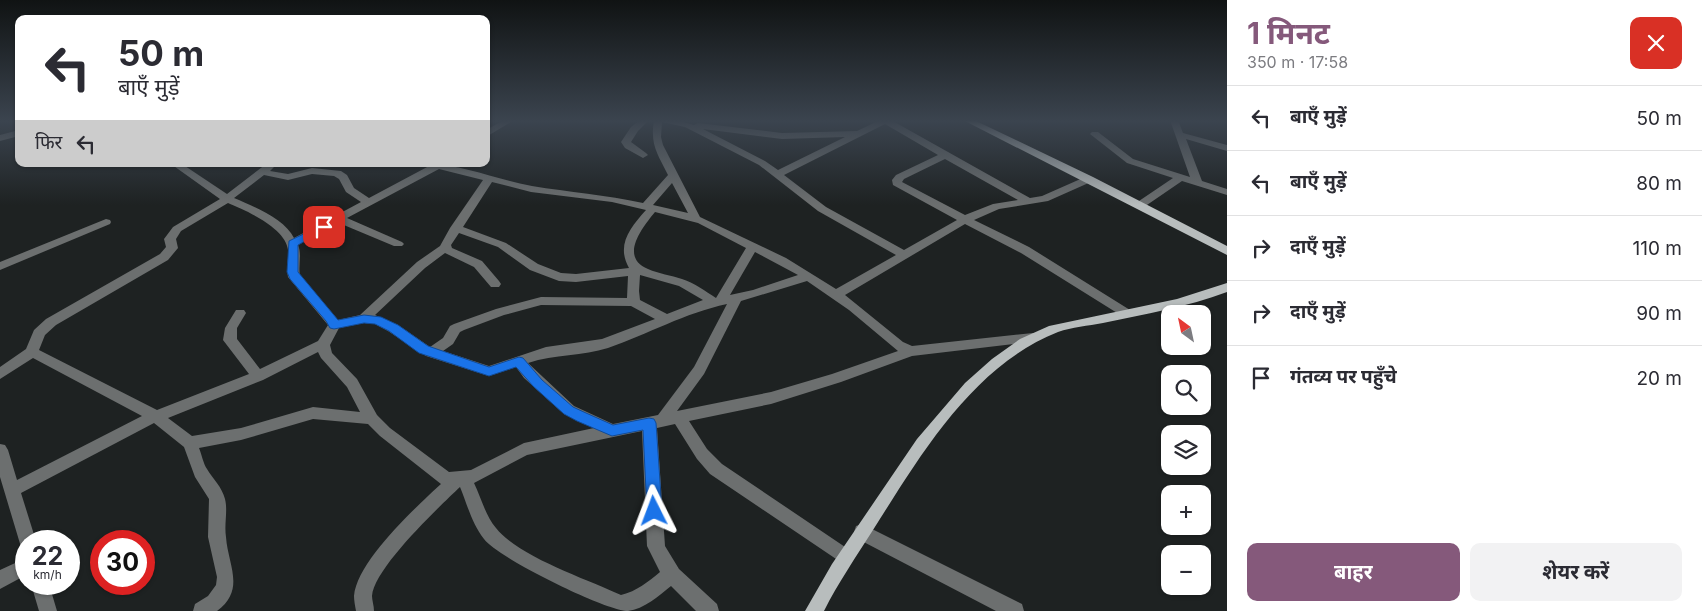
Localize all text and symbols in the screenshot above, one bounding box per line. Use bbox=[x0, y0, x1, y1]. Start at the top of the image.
text: 1 मिनट bbox=[1247, 15, 1330, 51]
button: close bbox=[1630, 17, 1682, 69]
text: 50 m bbox=[118, 32, 204, 74]
icon: left bbox=[35, 35, 100, 100]
text: 350 m · 17:58 bbox=[1247, 52, 1348, 72]
text: बाएँ मुड़ें bbox=[118, 74, 180, 100]
icon: left bbox=[1247, 104, 1275, 132]
text: बाएँ मुड़ें bbox=[1290, 105, 1347, 128]
text: 50 m bbox=[1636, 107, 1682, 130]
icon: left bbox=[72, 130, 100, 158]
text: फिर bbox=[35, 131, 62, 154]
icon: left bbox=[1247, 169, 1275, 197]
text: बाएँ मुड़ें bbox=[1290, 170, 1347, 193]
text: 80 m bbox=[1636, 172, 1682, 195]
pin bbox=[303, 206, 345, 248]
icon: arrive bbox=[310, 213, 338, 241]
icon: right bbox=[1247, 234, 1275, 262]
text: दाएँ मुड़ें bbox=[1290, 235, 1346, 258]
text: 110 m bbox=[1633, 237, 1682, 260]
icon: right bbox=[1247, 299, 1275, 327]
text: दाएँ मुड़ें bbox=[1290, 300, 1346, 323]
text: 90 m bbox=[1636, 302, 1682, 325]
north arrow bbox=[1161, 305, 1211, 355]
map controls bbox=[1161, 305, 1211, 595]
icon: arrive bbox=[1247, 364, 1275, 392]
button: search bbox=[1161, 365, 1211, 415]
text: गंतव्य पर पहुँचे bbox=[1290, 365, 1397, 388]
text: 20 m bbox=[1636, 367, 1682, 390]
button: layers bbox=[1161, 425, 1211, 475]
position arrow bbox=[627, 484, 679, 536]
button: + bbox=[1161, 485, 1211, 535]
speed limit sign: 30 bbox=[90, 530, 155, 595]
text: 22 bbox=[32, 541, 63, 571]
button: बाहर bbox=[1247, 543, 1460, 601]
button: शेयर करें bbox=[1470, 543, 1682, 601]
button: − bbox=[1161, 545, 1211, 595]
text: km/h bbox=[33, 567, 62, 582]

